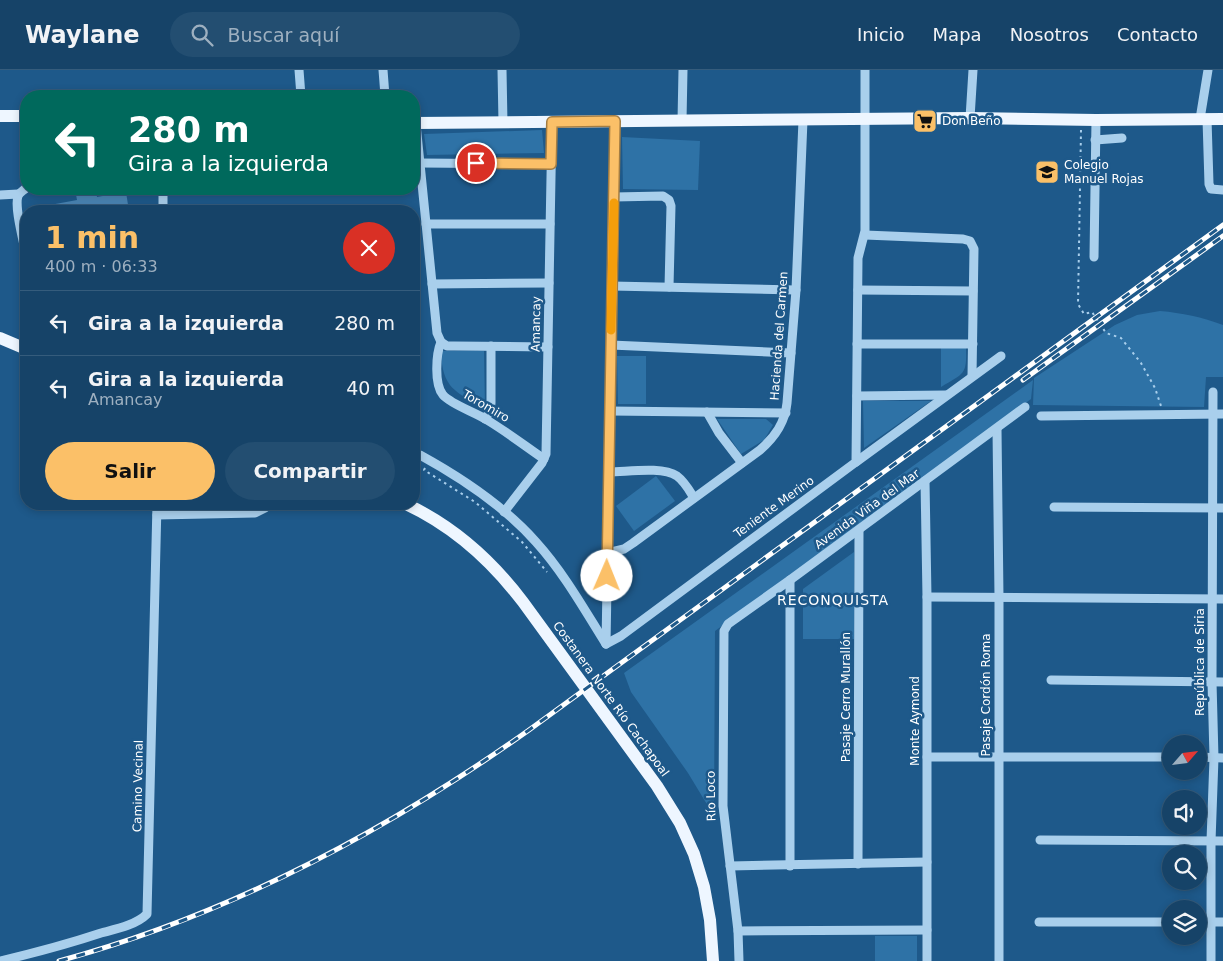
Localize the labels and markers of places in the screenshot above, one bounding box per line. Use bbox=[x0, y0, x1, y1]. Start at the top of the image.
supermarket icon: Don Beño bbox=[912, 108, 938, 134]
place label: Don Beño bbox=[942, 114, 1001, 128]
pin bbox=[455, 142, 497, 184]
place label: Colegio Manuel Rojas bbox=[1064, 158, 1144, 186]
school or university icon: Colegio Manuel Rojas bbox=[1034, 159, 1060, 185]

